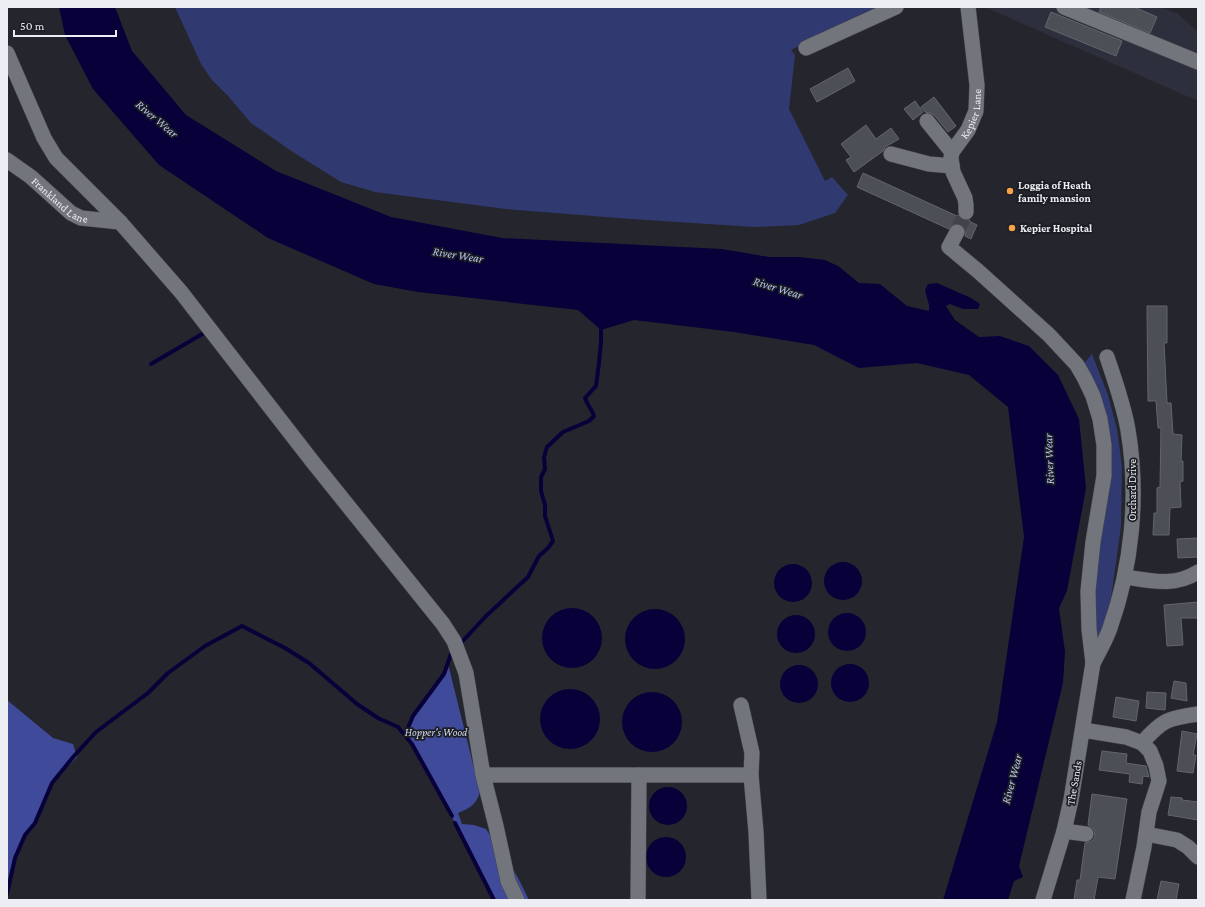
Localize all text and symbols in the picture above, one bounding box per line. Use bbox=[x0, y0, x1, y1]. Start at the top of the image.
scale bar bbox=[14, 12, 116, 38]
text: 50 m bbox=[20, 19, 45, 33]
street label: Kepier Lane bbox=[958, 88, 983, 141]
water label: River Wear bbox=[133, 97, 182, 141]
street label: Frankland Lane bbox=[29, 175, 89, 225]
place label: Loggia of Heath family mansion bbox=[1018, 179, 1092, 204]
marker: Loggia of Heath family mansion bbox=[1005, 186, 1015, 196]
place label: Kepier Hospital bbox=[1020, 222, 1093, 234]
marker: Kepier Hospital bbox=[1007, 223, 1017, 233]
water label: River Wear bbox=[432, 244, 485, 266]
water label: River Wear bbox=[752, 274, 805, 302]
water label: River Wear bbox=[1041, 433, 1057, 485]
street label: Orchard Drive bbox=[1126, 459, 1138, 521]
park label: Hopper's Wood bbox=[405, 726, 468, 739]
water label: River Wear bbox=[999, 752, 1026, 805]
street label: The Sands bbox=[1064, 760, 1084, 806]

